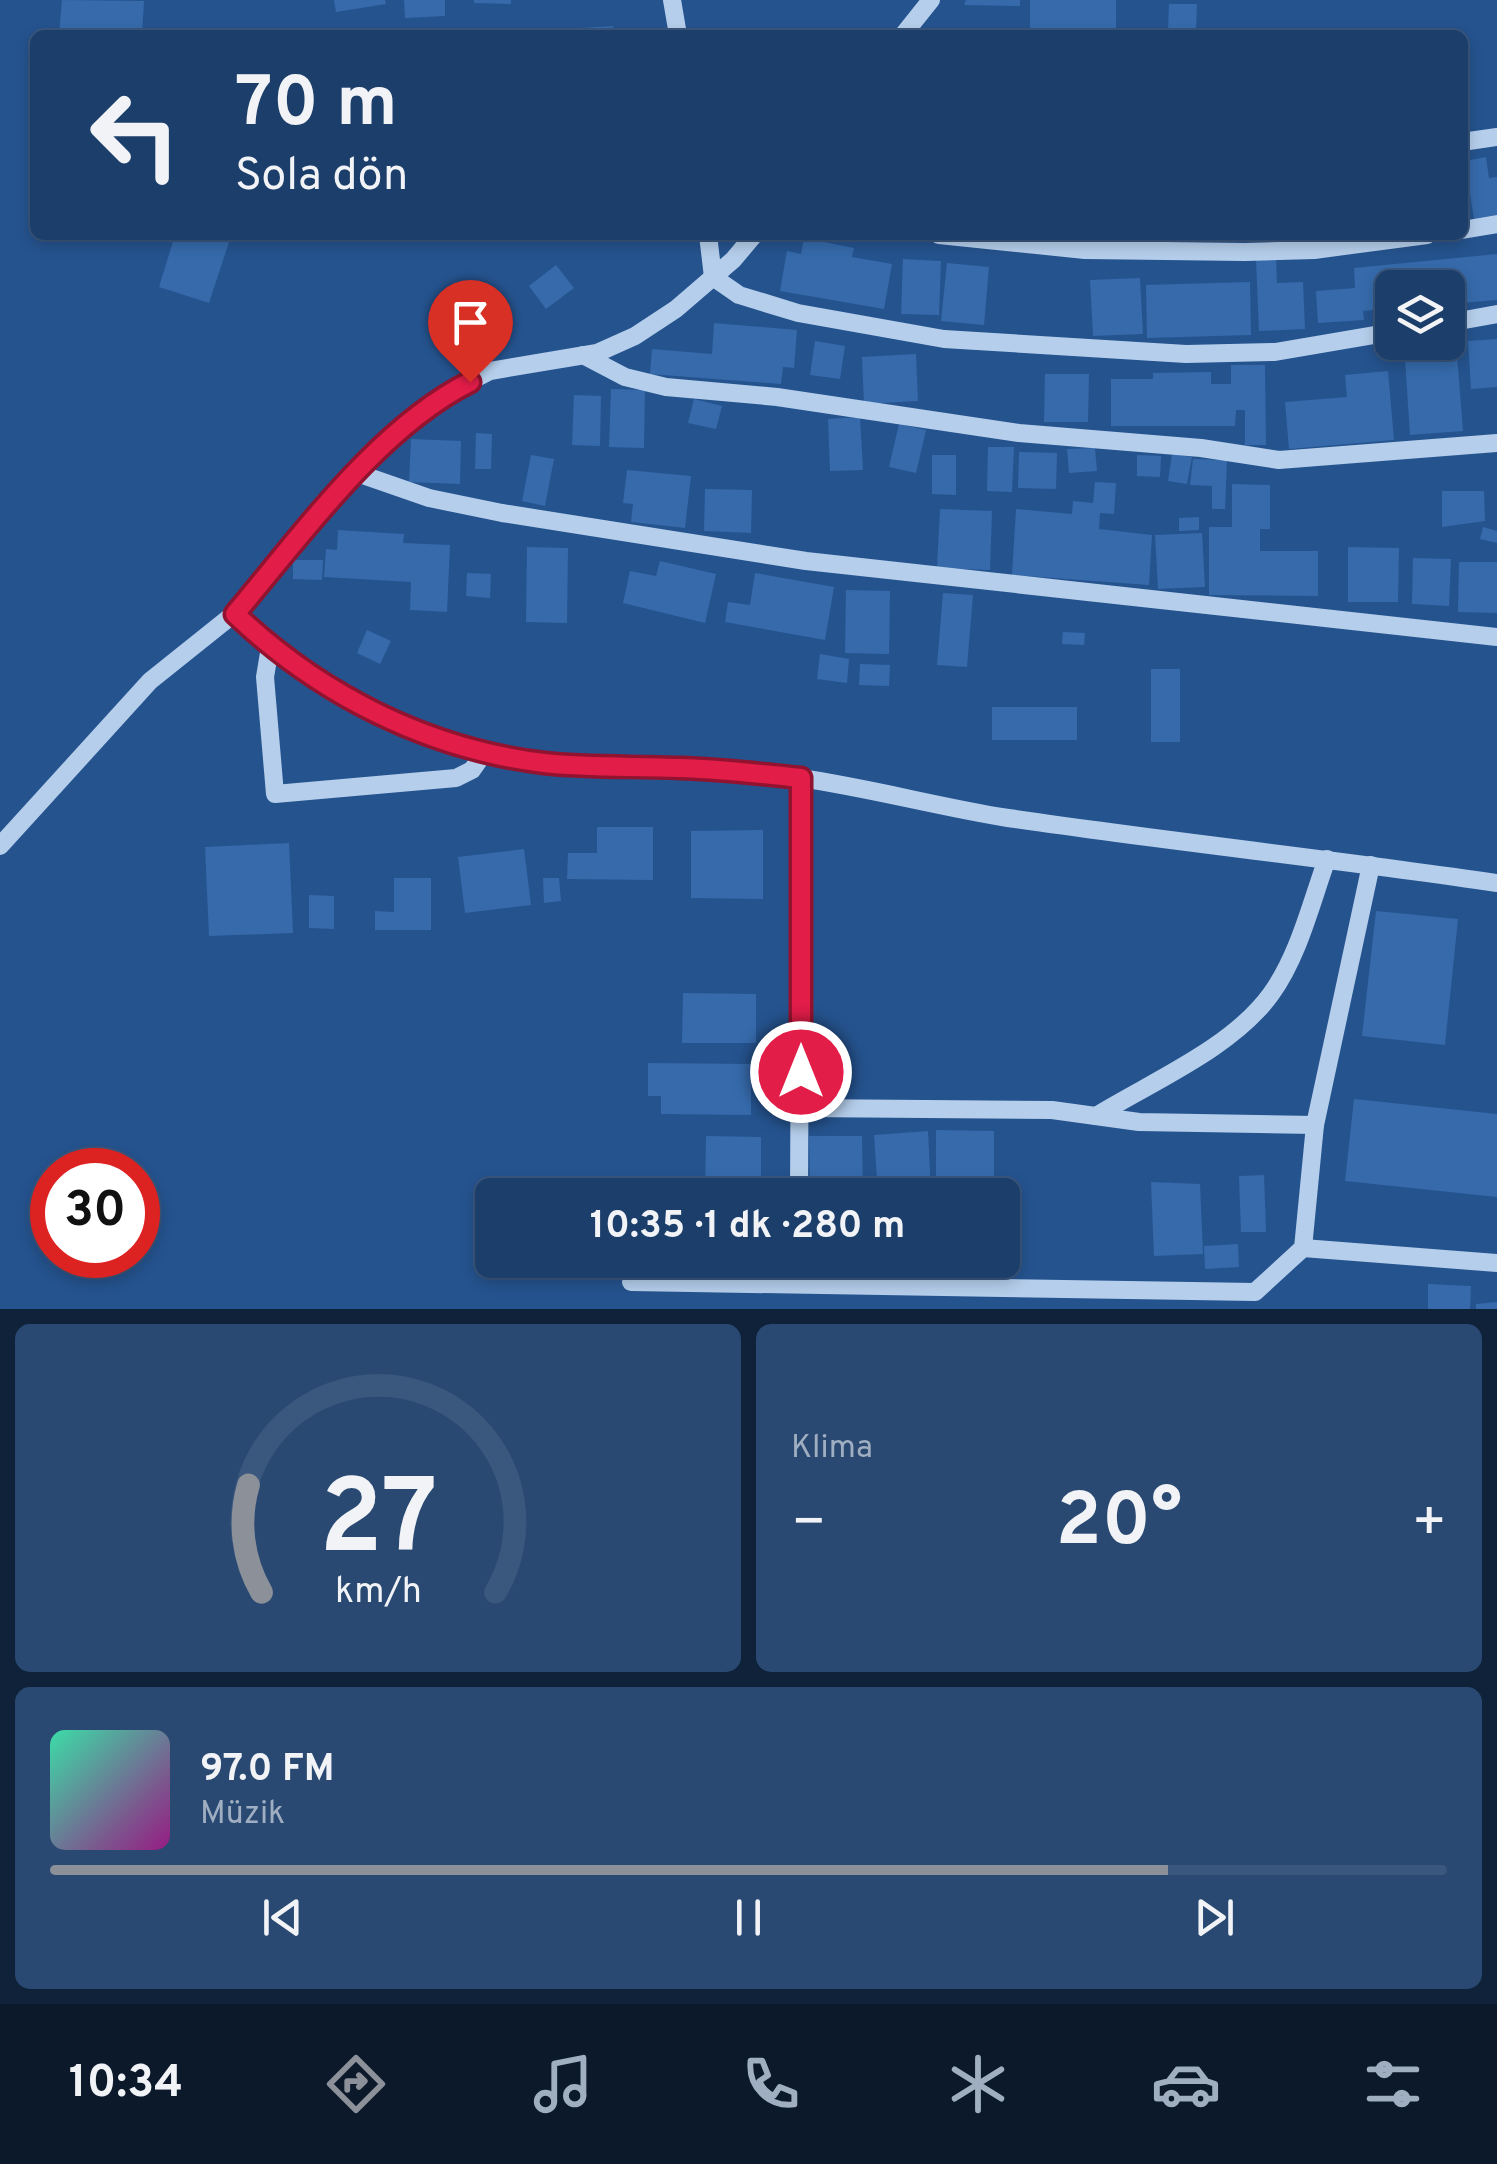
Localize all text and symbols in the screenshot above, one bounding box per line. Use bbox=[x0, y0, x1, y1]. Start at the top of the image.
text: 70 m bbox=[235, 62, 398, 151]
icon: left bbox=[70, 70, 200, 200]
text: Sola dön bbox=[235, 149, 408, 206]
map controls bbox=[1375, 270, 1465, 360]
button: layers bbox=[1375, 270, 1465, 360]
pin bbox=[428, 280, 513, 383]
icon: arrive bbox=[443, 295, 498, 350]
position arrow bbox=[749, 1020, 853, 1124]
speed limit sign: 30 bbox=[30, 1148, 160, 1278]
text: 10:35 · 1 dk · 280 m bbox=[590, 1203, 905, 1252]
text: Klima bbox=[791, 1429, 873, 1469]
text: 27 bbox=[319, 1458, 437, 1590]
text: 20° bbox=[1056, 1477, 1182, 1572]
text: − bbox=[791, 1490, 826, 1560]
text: + bbox=[1412, 1490, 1447, 1560]
text: km/h bbox=[335, 1570, 421, 1616]
text: 97.0 FM bbox=[200, 1746, 335, 1795]
text: Müzik bbox=[200, 1795, 285, 1835]
icon: previous bbox=[255, 1890, 310, 1945]
icon: pause bbox=[721, 1890, 776, 1945]
icon: next bbox=[1187, 1890, 1242, 1945]
icon: directions bbox=[321, 2049, 391, 2119]
icon: music bbox=[528, 2049, 598, 2119]
icon: phone bbox=[736, 2049, 806, 2119]
icon: climate bbox=[943, 2049, 1013, 2119]
icon: car bbox=[1151, 2049, 1221, 2119]
icon: filters bbox=[1358, 2049, 1428, 2119]
text: 10:34 bbox=[69, 2056, 183, 2113]

